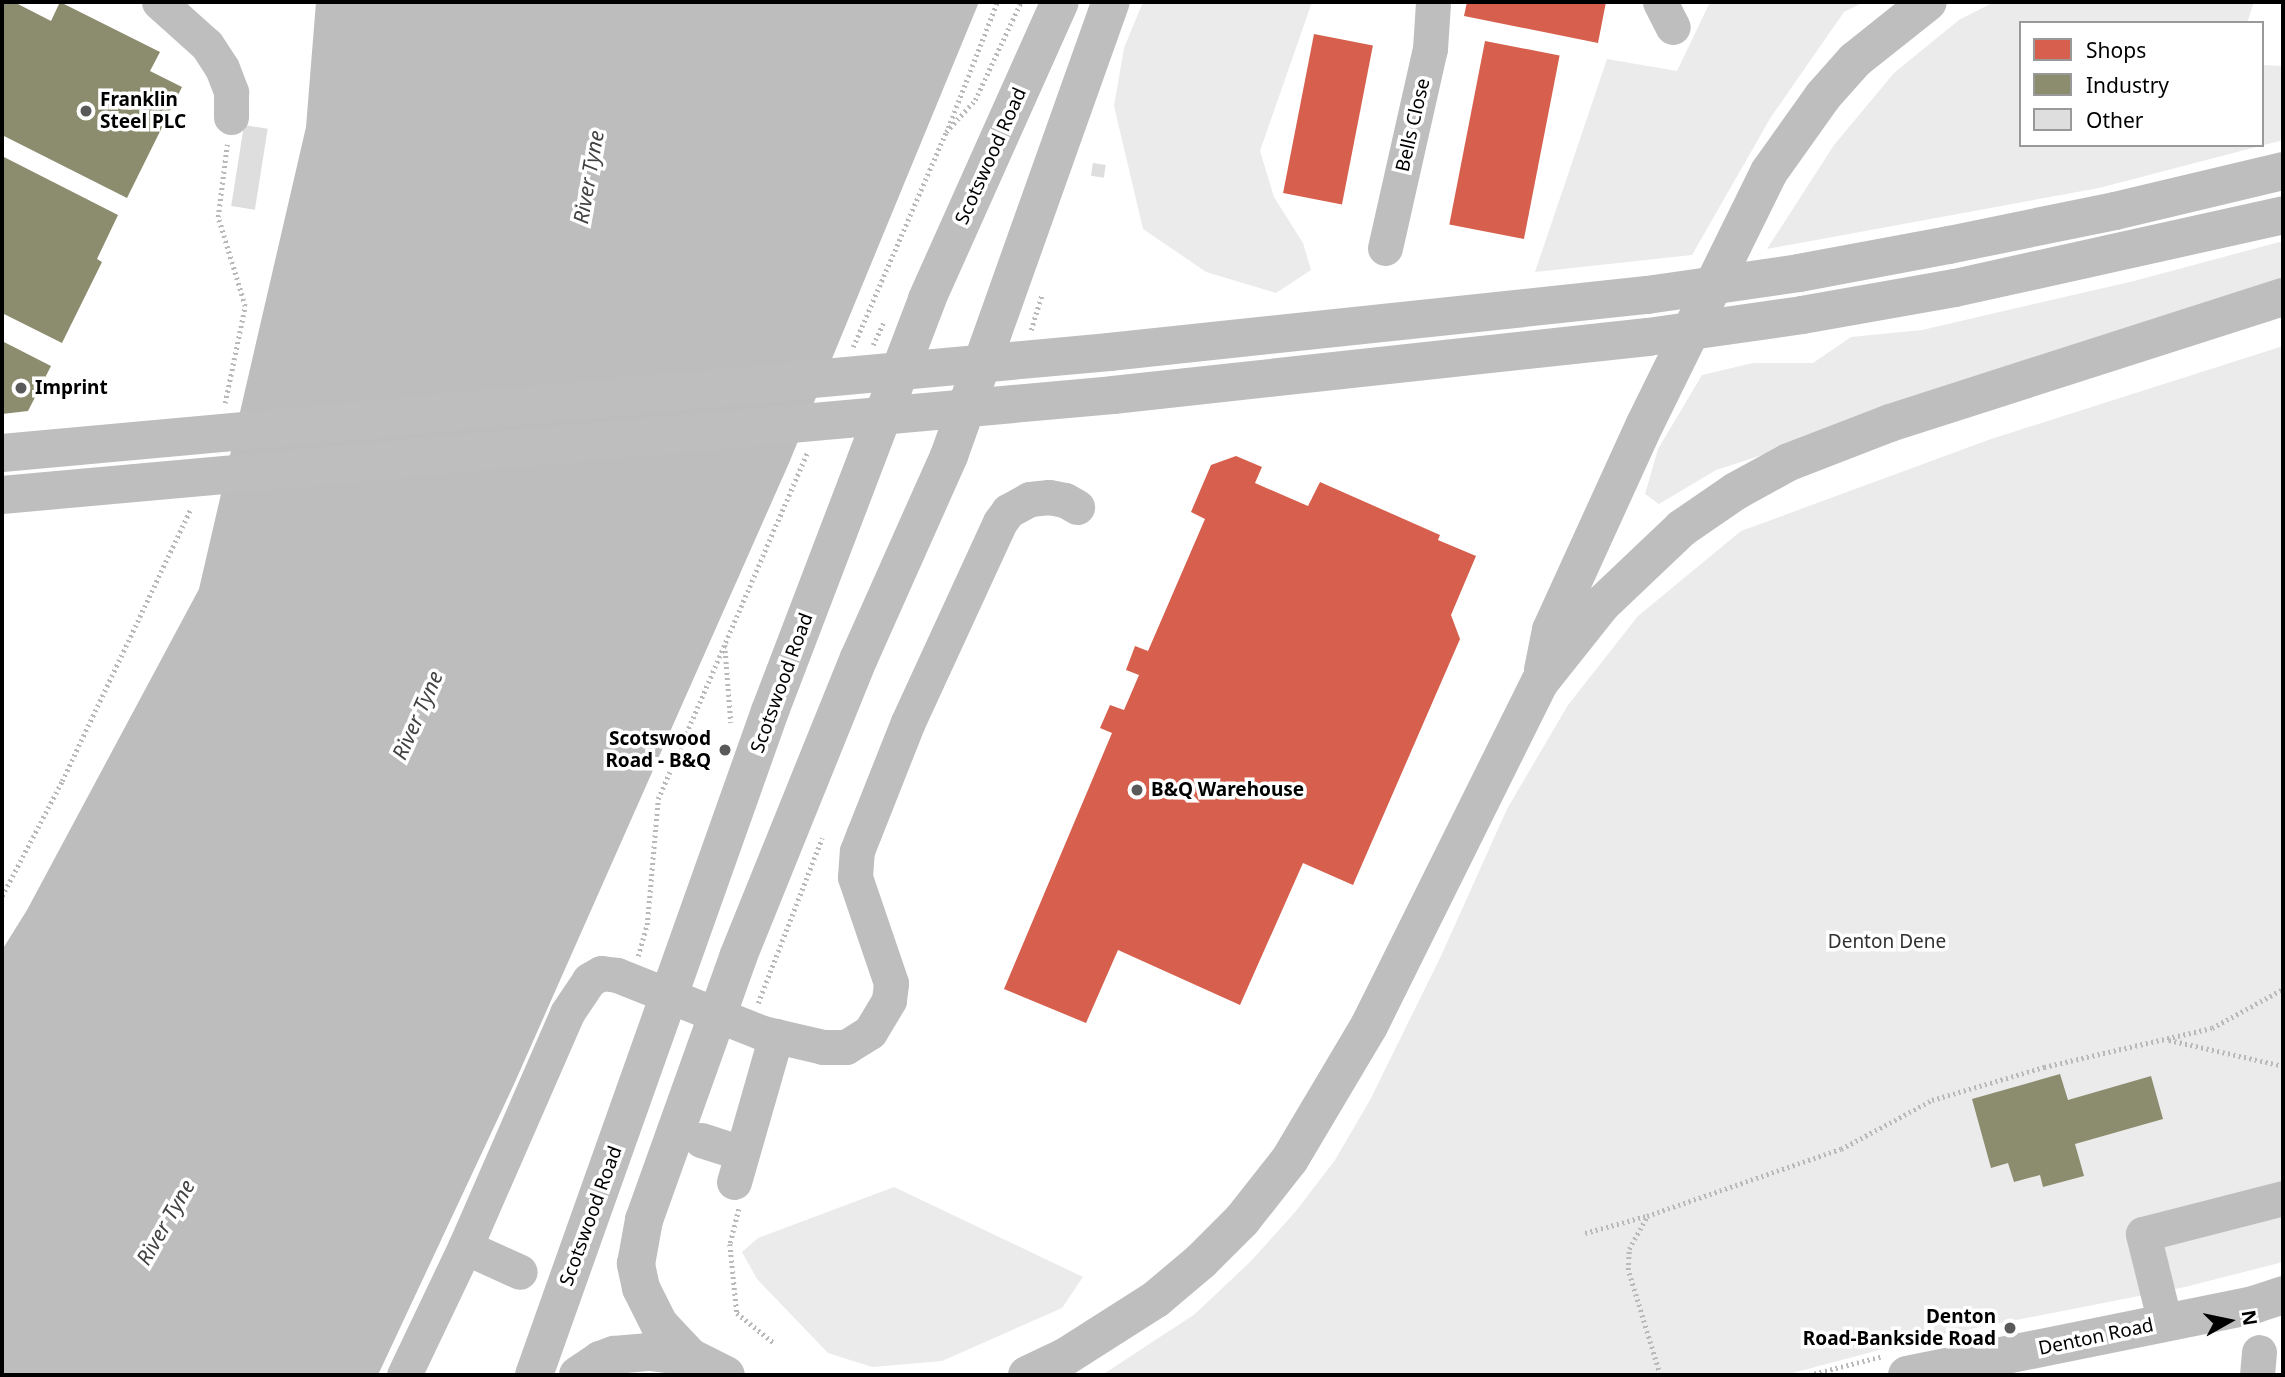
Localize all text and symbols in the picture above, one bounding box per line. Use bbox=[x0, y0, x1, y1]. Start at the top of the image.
legend bbox=[2019, 21, 2264, 147]
text: Shops bbox=[2086, 36, 2146, 64]
text: Industry bbox=[2086, 71, 2169, 99]
street label: Bells Close bbox=[1391, 76, 1435, 174]
street label: Scotswood Road bbox=[951, 84, 1031, 228]
place label: Franklin Steel PLC bbox=[100, 89, 186, 133]
marker: Franklin Steel PLC bbox=[78, 103, 94, 119]
text: Other bbox=[2086, 106, 2143, 134]
water label: River Tyne bbox=[567, 128, 609, 226]
place label: Imprint bbox=[35, 377, 108, 399]
marker: Imprint bbox=[13, 380, 29, 396]
street label: Scotswood Road bbox=[746, 610, 818, 756]
water label: River Tyne bbox=[386, 667, 448, 763]
place label: Scotswood Road - B&Q bbox=[605, 728, 711, 772]
marker: Scotswood Road - B&Q bbox=[717, 742, 733, 758]
place label: B&Q Warehouse bbox=[1151, 779, 1304, 801]
marker: B&Q Warehouse bbox=[1129, 782, 1145, 798]
park label: Denton Dene bbox=[1828, 931, 1946, 953]
street label: Scotswood Road bbox=[555, 1143, 627, 1289]
water label: River Tyne bbox=[131, 1175, 199, 1269]
north arrow bbox=[2194, 1286, 2264, 1356]
place label: Denton Road-Bankside Road bbox=[1803, 1306, 1996, 1350]
text: N bbox=[2236, 1308, 2264, 1327]
street label: Denton Road bbox=[2036, 1314, 2156, 1360]
marker: Denton Road-Bankside Road bbox=[2002, 1320, 2018, 1336]

